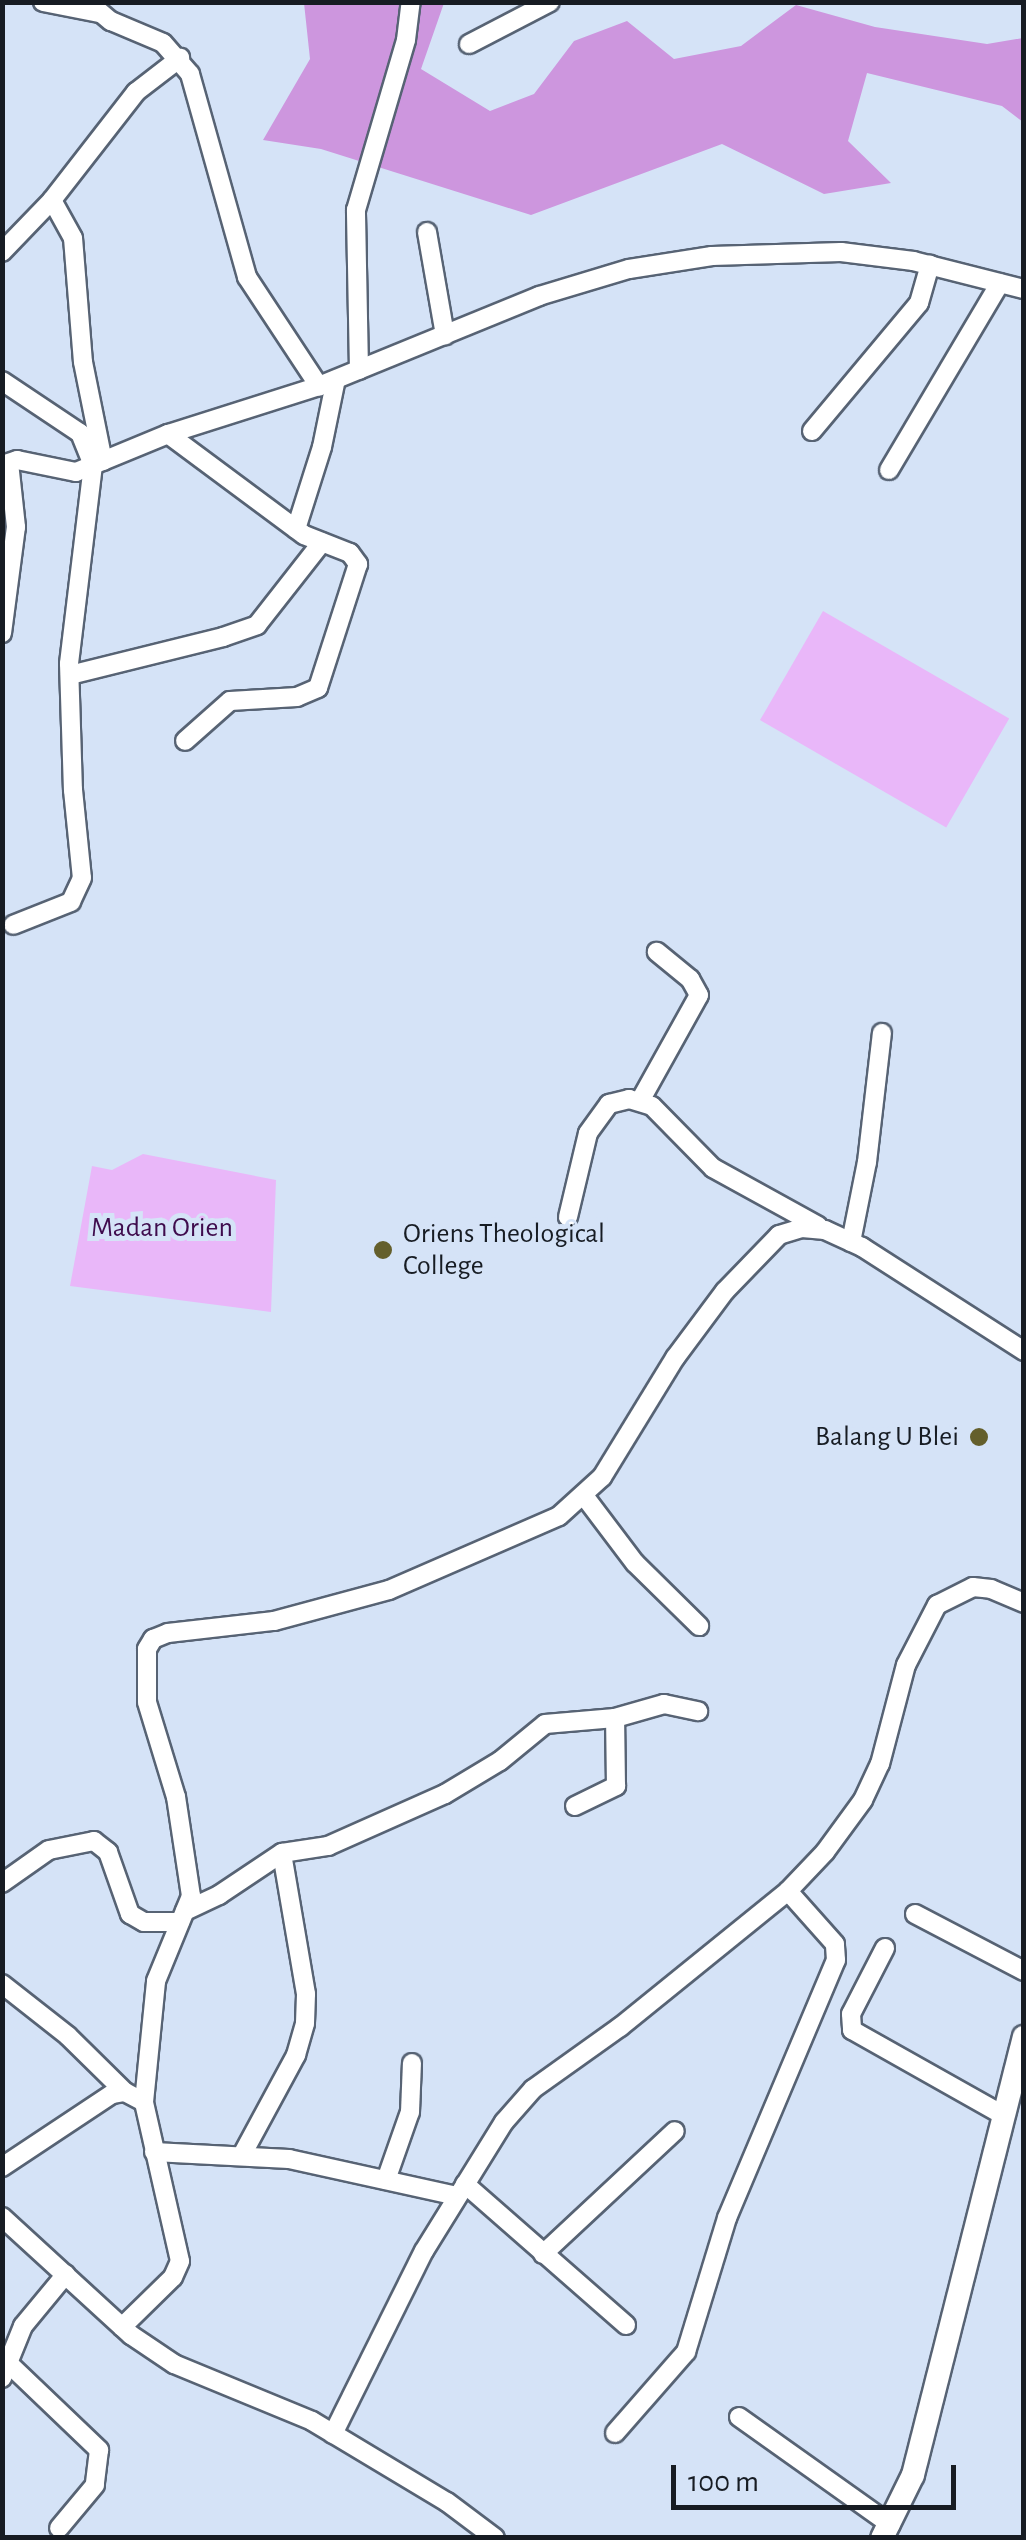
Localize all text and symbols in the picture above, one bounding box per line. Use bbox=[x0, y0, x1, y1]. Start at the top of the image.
park label: Madan Orien bbox=[91, 1211, 233, 1245]
place label: Oriens Theological College bbox=[403, 1217, 605, 1283]
marker: Oriens Theological College bbox=[372, 1239, 394, 1261]
place label: Balang U Blei bbox=[815, 1420, 959, 1454]
marker: Balang U Blei bbox=[968, 1426, 990, 1448]
scale bar bbox=[676, 2445, 961, 2507]
text: 100 m bbox=[688, 2467, 759, 2497]

